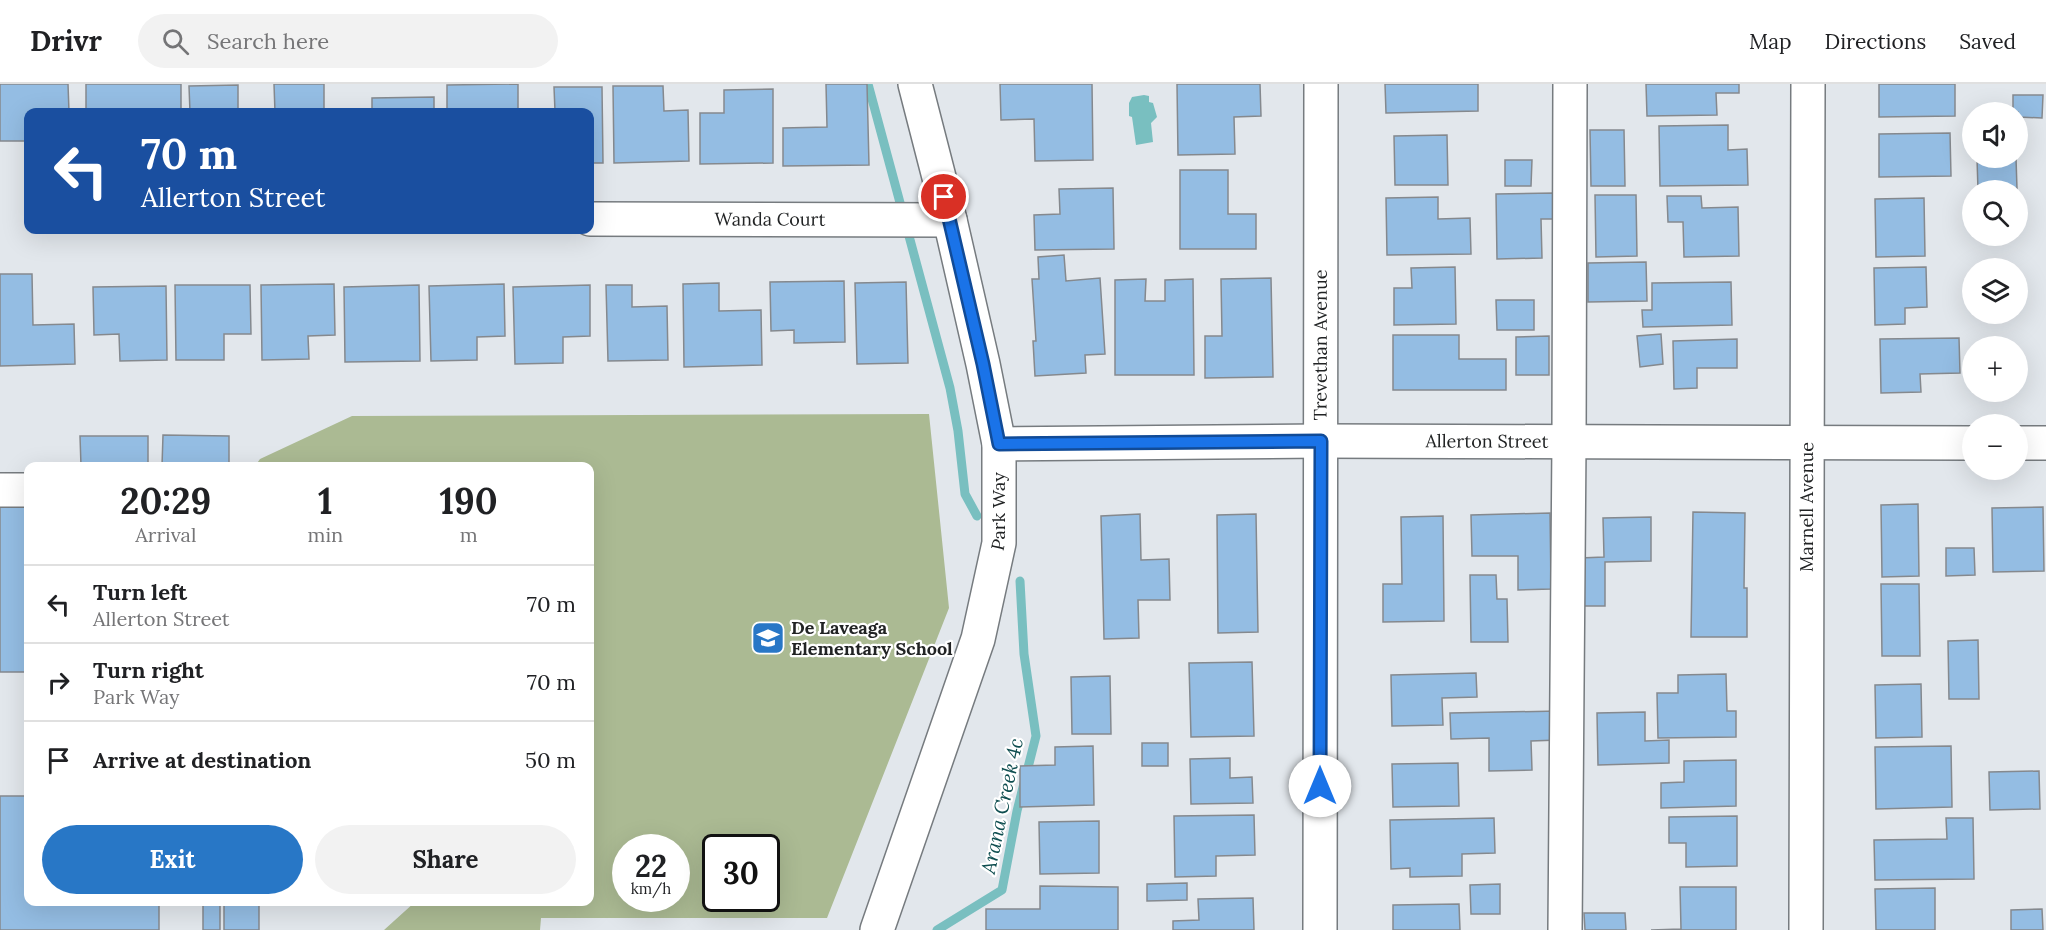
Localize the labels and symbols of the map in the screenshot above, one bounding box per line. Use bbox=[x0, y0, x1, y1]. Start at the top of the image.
pin bbox=[918, 171, 969, 222]
street label: Wanda Court bbox=[714, 207, 826, 231]
street label: Trevethan Avenue bbox=[1309, 269, 1332, 421]
street label: Allerton Street bbox=[1424, 429, 1549, 453]
street label: Marnell Avenue bbox=[1795, 442, 1818, 572]
street label: Park Way bbox=[986, 472, 1011, 553]
place label: De Laveaga Elementary School bbox=[791, 616, 953, 660]
school or university icon: De Laveaga Elementary School bbox=[750, 620, 786, 656]
water label: Arana Creek 4c bbox=[975, 736, 1028, 877]
position arrow bbox=[1288, 754, 1352, 818]
speed limit sign: 30 bbox=[702, 834, 780, 912]

